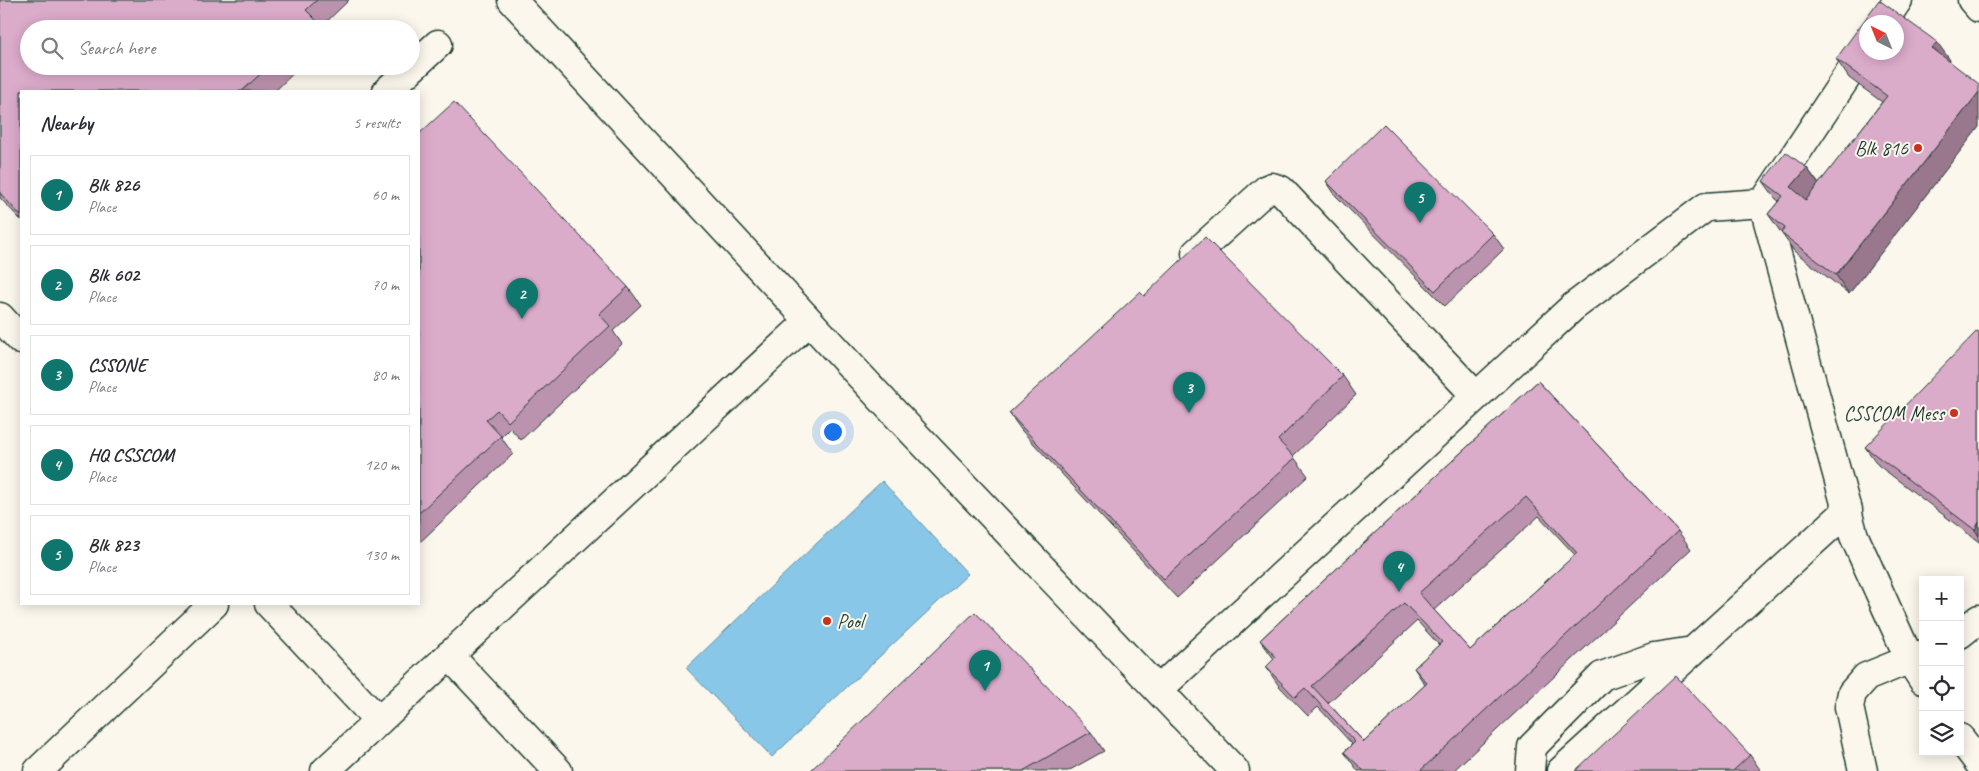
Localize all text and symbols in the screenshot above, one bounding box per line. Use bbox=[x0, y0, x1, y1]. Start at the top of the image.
north arrow bbox=[1859, 15, 1904, 60]
search box bbox=[20, 20, 420, 75]
icon: search bbox=[38, 34, 66, 62]
text: Search here bbox=[78, 36, 155, 60]
text: Nearby bbox=[40, 110, 93, 136]
text: 5 results bbox=[353, 113, 400, 133]
place label: Blk 816 bbox=[1855, 136, 1909, 161]
marker: Blk 816 bbox=[1912, 142, 1924, 154]
text: Blk 826 bbox=[88, 173, 139, 197]
pin: 5 bbox=[1404, 182, 1436, 223]
text: 1 bbox=[53, 185, 61, 205]
text: 60 m bbox=[372, 185, 399, 205]
text: Place bbox=[88, 197, 116, 217]
text: Blk 602 bbox=[88, 263, 139, 287]
text: 2 bbox=[53, 275, 61, 295]
text: 70 m bbox=[372, 275, 399, 295]
pin: 2 bbox=[506, 278, 538, 319]
text: Place bbox=[88, 287, 116, 307]
text: CSSONE bbox=[88, 353, 146, 377]
text: 3 bbox=[53, 365, 61, 385]
text: 80 m bbox=[372, 365, 399, 385]
pin: 3 bbox=[1173, 372, 1205, 413]
text: Place bbox=[88, 377, 116, 397]
place label: CSSCOM Mess bbox=[1844, 401, 1946, 426]
marker: CSSCOM Mess bbox=[1948, 407, 1960, 419]
your location bbox=[820, 419, 846, 445]
text: HQ CSSCOM bbox=[88, 443, 174, 467]
text: 4 bbox=[53, 455, 61, 475]
text: 120 m bbox=[365, 455, 399, 475]
text: Place bbox=[88, 467, 116, 487]
text: Blk 823 bbox=[88, 533, 139, 557]
text: 5 bbox=[54, 545, 60, 565]
text: 130 m bbox=[365, 545, 399, 565]
pin: 4 bbox=[1383, 551, 1415, 592]
text: Place bbox=[88, 557, 116, 577]
map controls bbox=[1919, 576, 1964, 756]
button: + bbox=[1919, 576, 1964, 621]
place label: Pool bbox=[837, 609, 867, 634]
marker: Pool bbox=[821, 615, 833, 627]
button: − bbox=[1919, 621, 1964, 666]
pin: 1 bbox=[969, 650, 1001, 691]
button: locate bbox=[1919, 666, 1964, 711]
button: layers bbox=[1919, 711, 1964, 756]

